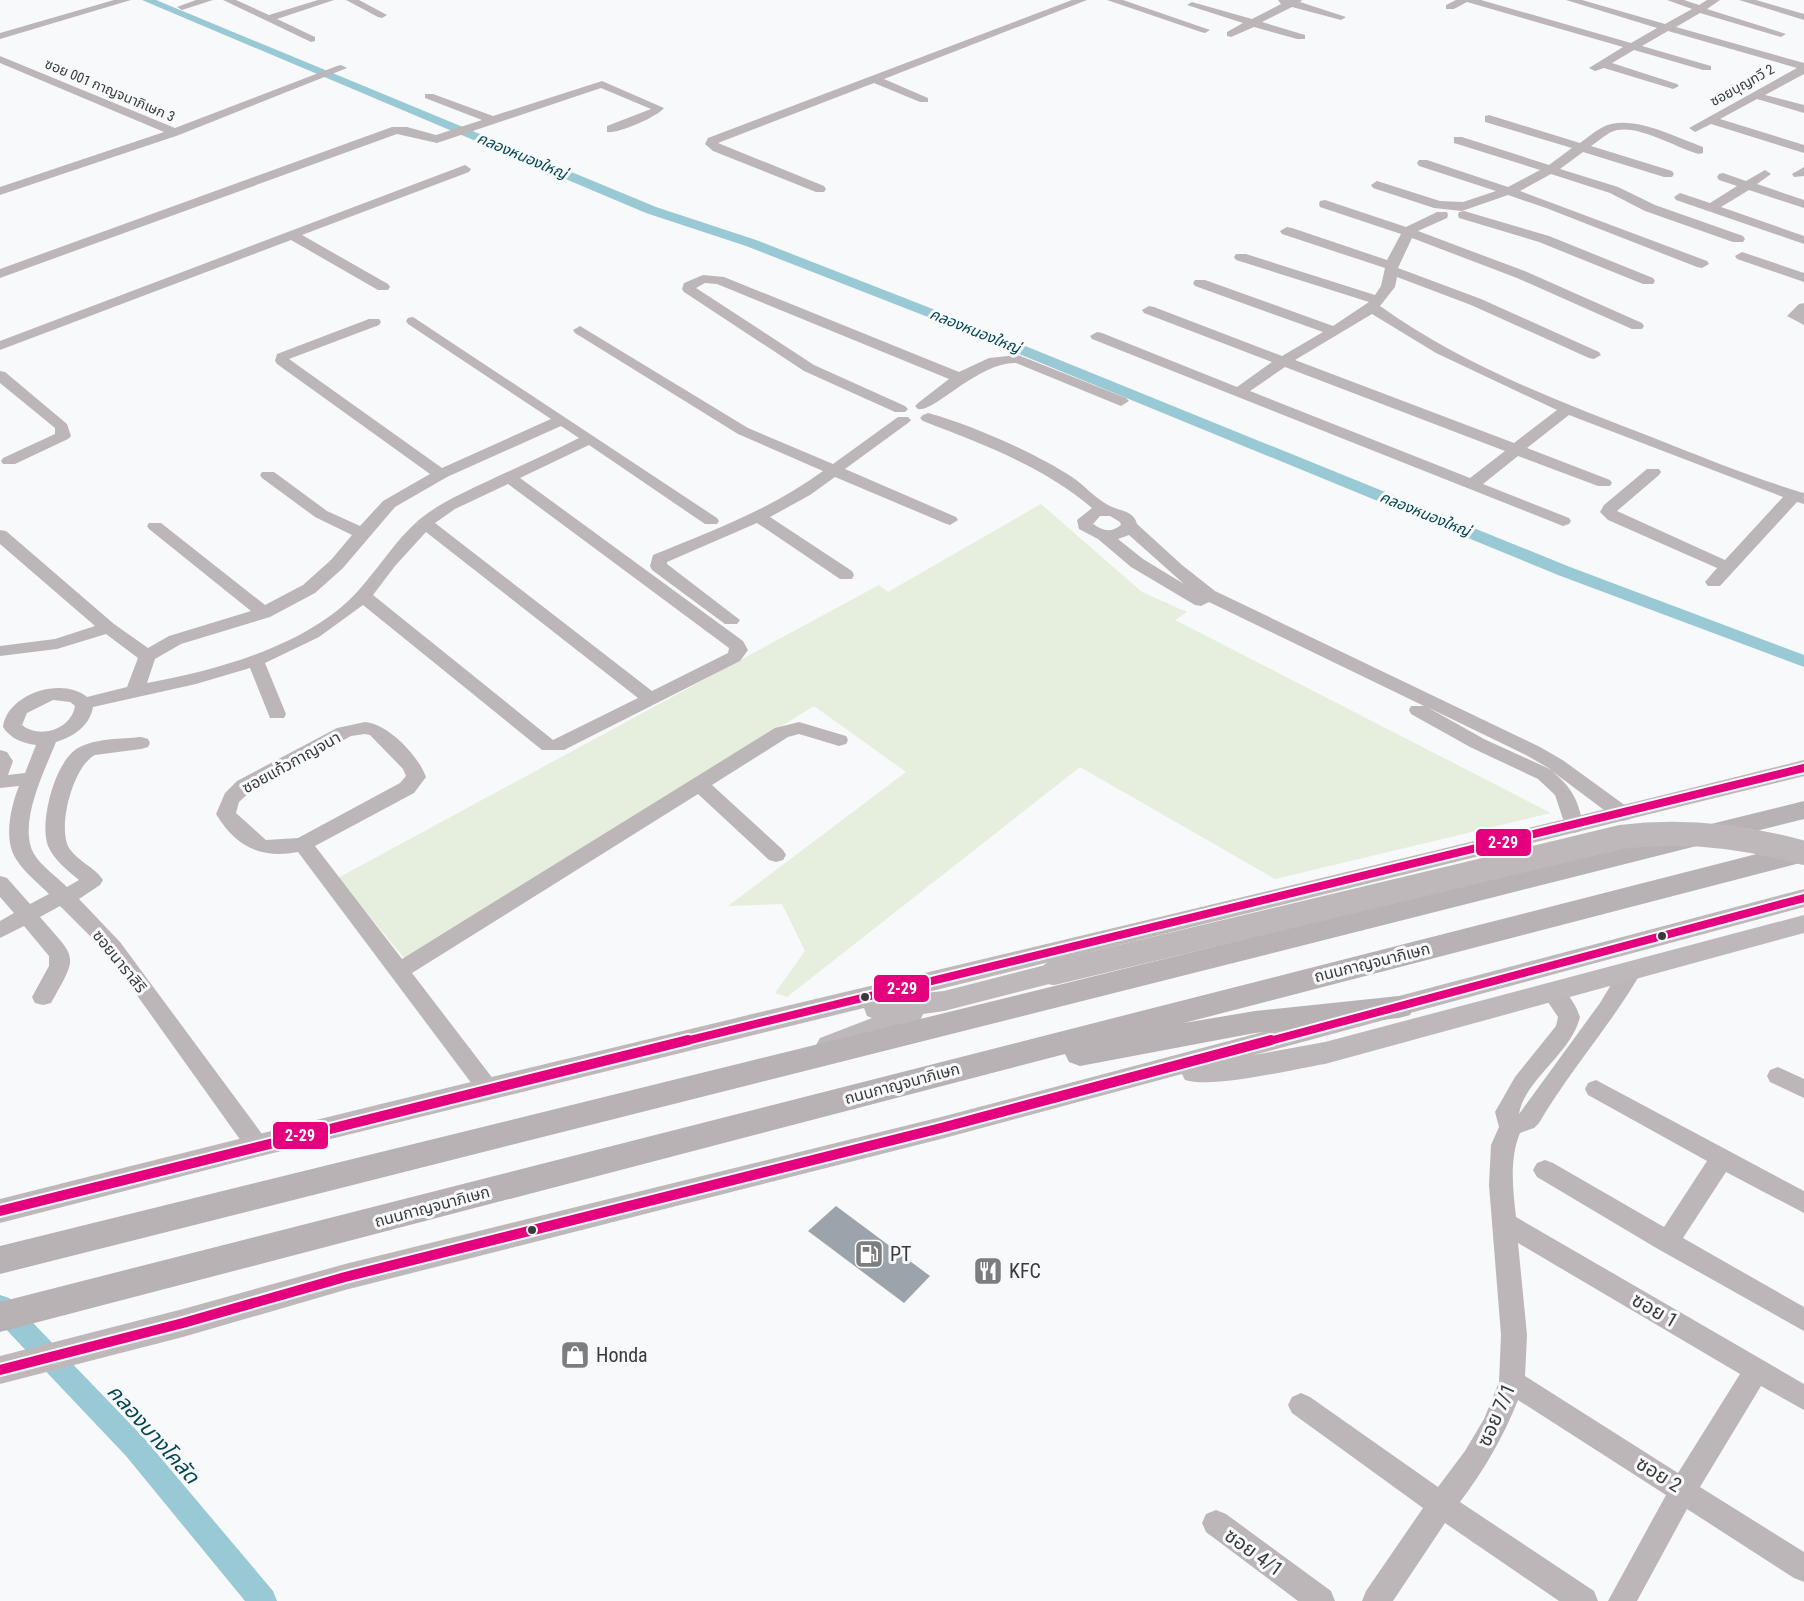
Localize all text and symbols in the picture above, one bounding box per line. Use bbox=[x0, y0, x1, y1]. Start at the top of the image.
street label: ซอย 001 กาญจนาภิเษก 3 bbox=[43, 55, 177, 125]
street label: ซอยบุญทวี 2 bbox=[1707, 61, 1777, 110]
water label: คลองหนองใหญ่ bbox=[474, 129, 571, 184]
water label: คลองหนองใหญ่ bbox=[927, 305, 1025, 358]
water label: คลองหนองใหญ่ bbox=[1377, 488, 1475, 541]
street label: ซอยแก้วกาญจนา bbox=[239, 728, 344, 797]
line badge: 2-29 bbox=[1475, 828, 1532, 857]
text: 2-29 bbox=[1488, 833, 1518, 852]
street label: ซอยนาราสิริ bbox=[89, 926, 151, 997]
unlabelled marker bbox=[1656, 930, 1668, 942]
street label: ถนนกาญจนาภิเษก bbox=[1312, 939, 1432, 986]
line badge: 2-29 bbox=[873, 974, 930, 1003]
text: 2-29 bbox=[887, 979, 917, 998]
unlabelled marker bbox=[859, 991, 871, 1003]
street label: ถนนกาญจนาภิเษก bbox=[842, 1059, 962, 1108]
line badge: 2-29 bbox=[272, 1121, 329, 1150]
text: 2-29 bbox=[285, 1126, 315, 1145]
street label: ถนนกาญจนาภิเษก bbox=[372, 1182, 492, 1231]
unlabelled marker bbox=[526, 1224, 538, 1236]
fuel station icon: PT bbox=[853, 1238, 885, 1270]
place label: PT bbox=[890, 1242, 912, 1266]
restaurant icon: KFC bbox=[972, 1255, 1004, 1287]
place label: KFC bbox=[1009, 1259, 1041, 1283]
street label: ซอย 1 bbox=[1628, 1287, 1682, 1333]
shop icon: Honda bbox=[559, 1339, 591, 1371]
place label: Honda bbox=[596, 1343, 648, 1367]
water label: คลองบางโคลัด bbox=[102, 1380, 204, 1489]
street label: ซอย 7/1 bbox=[1472, 1380, 1520, 1450]
street label: ซอย 2 bbox=[1632, 1451, 1686, 1497]
street label: ซอย 4/1 bbox=[1220, 1523, 1288, 1581]

